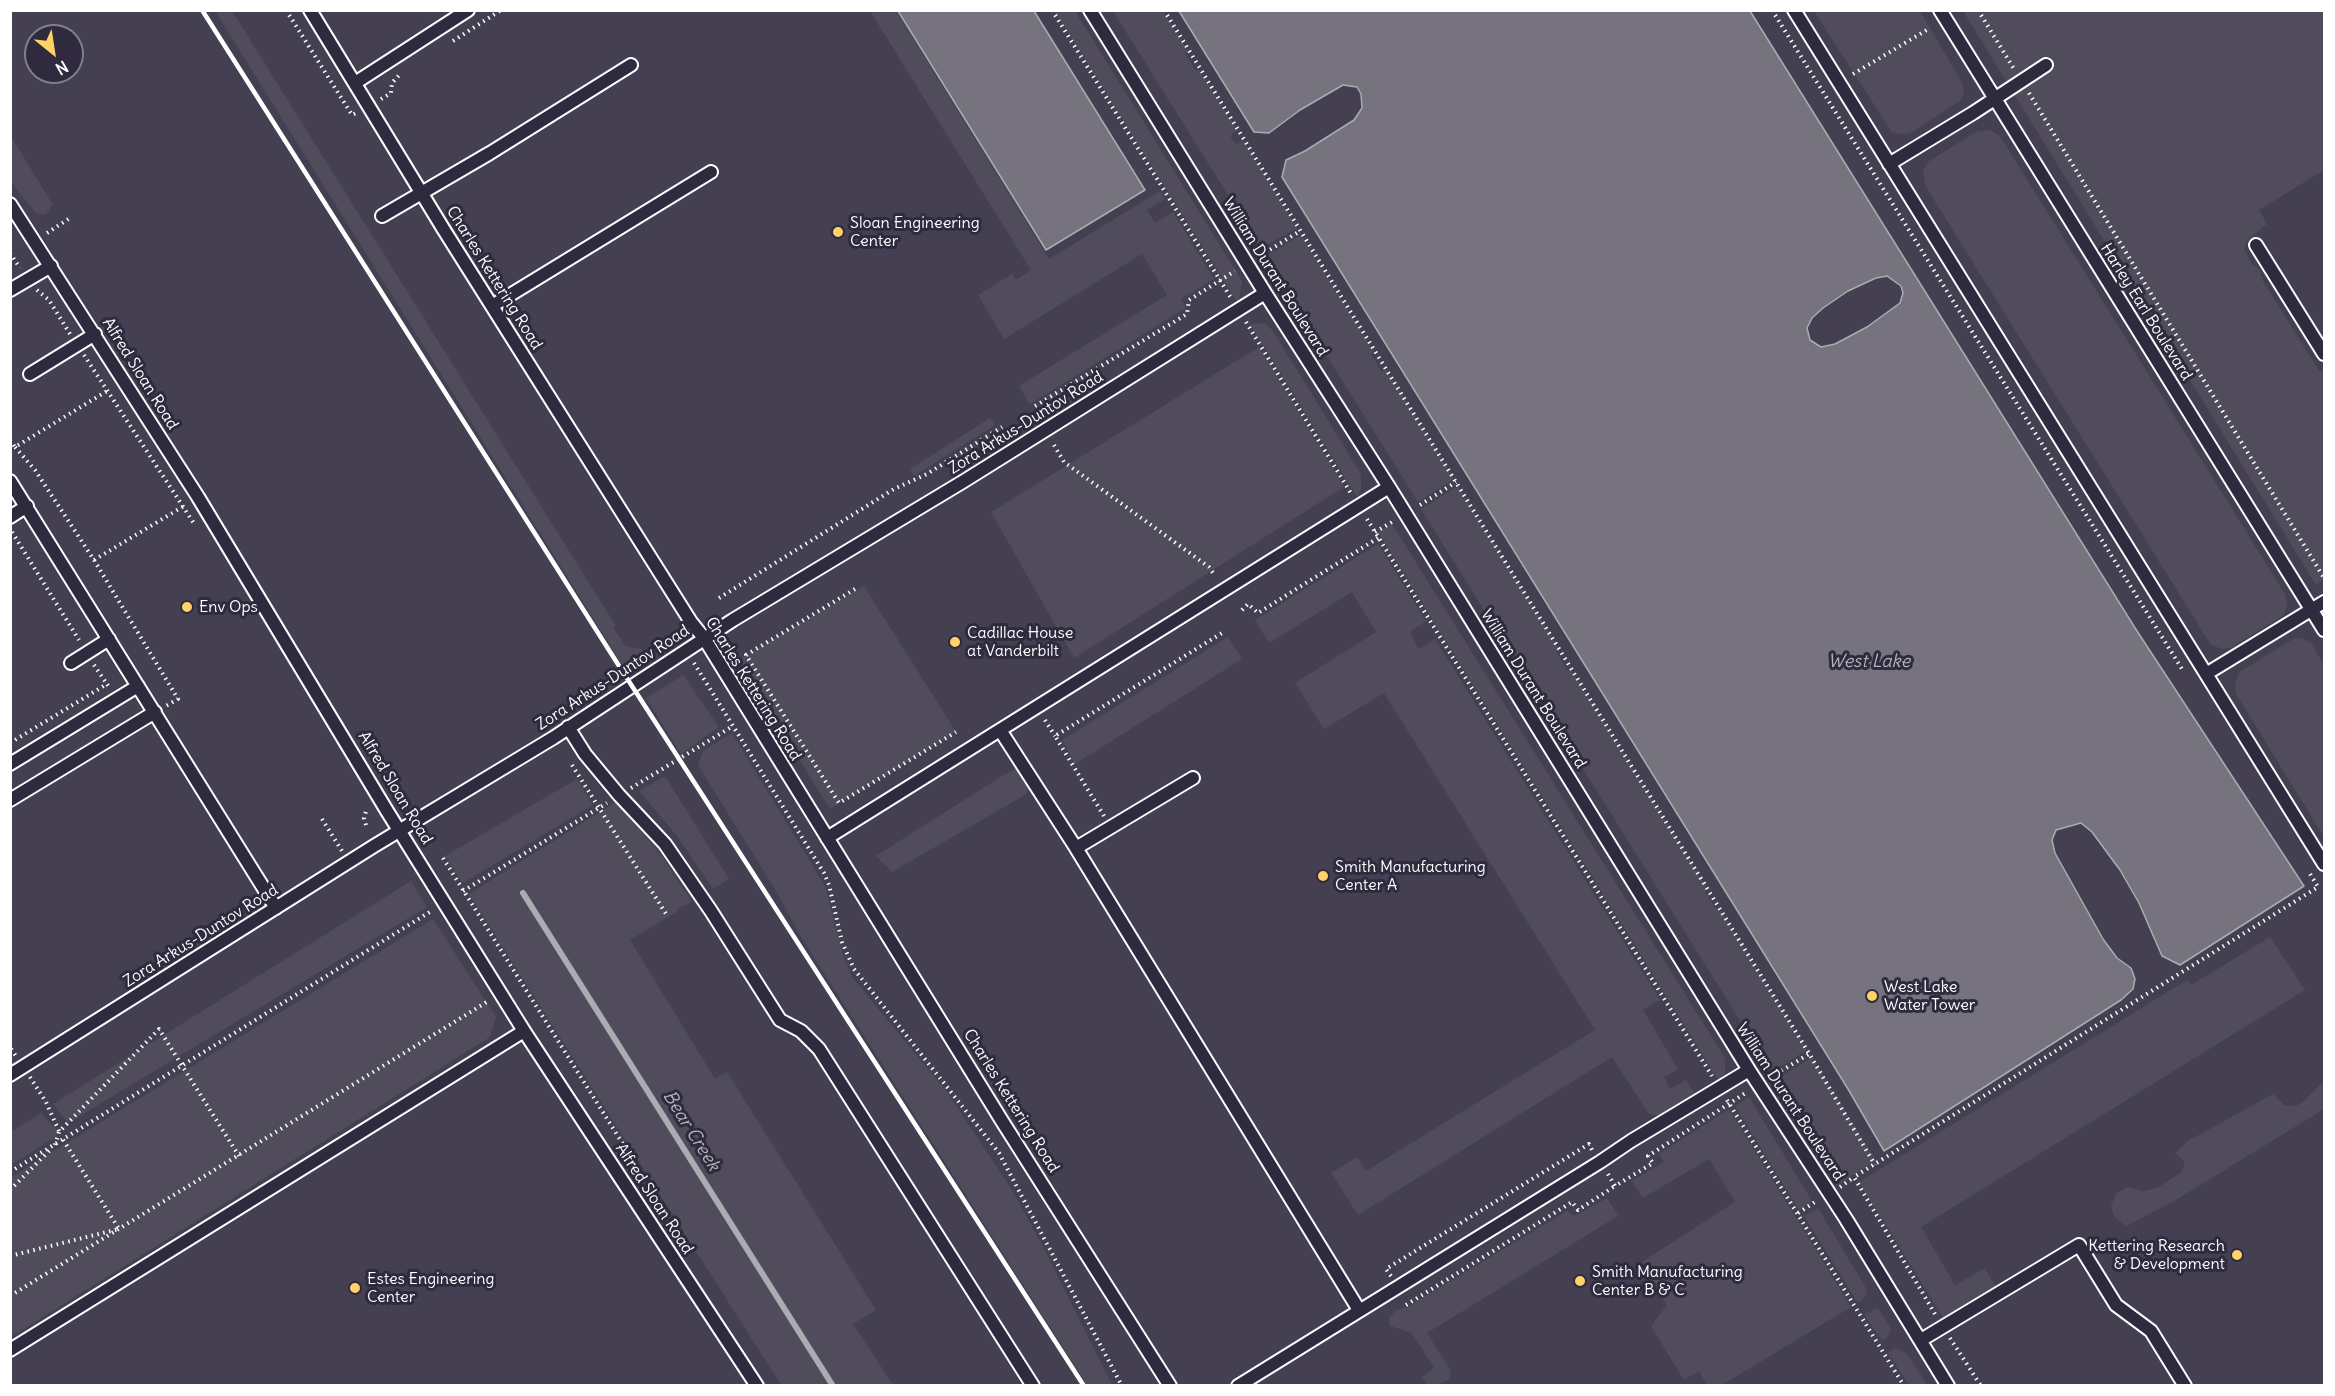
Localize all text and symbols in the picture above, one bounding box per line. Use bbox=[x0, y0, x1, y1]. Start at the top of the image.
north arrow bbox=[24, 24, 84, 84]
text: N bbox=[52, 56, 72, 79]
street label: William Durant Boulevard bbox=[1218, 194, 1332, 360]
street label: Charles Kettering Road bbox=[442, 203, 546, 353]
place label: Sloan Engineering Center bbox=[850, 213, 980, 251]
marker: Sloan Engineering Center bbox=[831, 225, 845, 239]
street label: Harley Earl Boulevard bbox=[2096, 240, 2196, 384]
street label: Alfred Sloan Road bbox=[98, 315, 182, 433]
street label: Zora Arkus-Duntov Road bbox=[945, 368, 1107, 478]
place label: Env Ops bbox=[199, 597, 258, 617]
marker: Env Ops bbox=[180, 600, 194, 614]
street label: William Durant Boulevard bbox=[1476, 606, 1590, 772]
street label: Charles Kettering Road bbox=[701, 614, 805, 764]
street label: Zora Arkus-Duntov Road bbox=[533, 621, 693, 735]
place label: Cadillac House at Vanderbilt bbox=[967, 623, 1073, 661]
marker: Cadillac House at Vanderbilt bbox=[948, 635, 962, 649]
water label: West Lake bbox=[1828, 651, 1910, 673]
street label: Alfred Sloan Road bbox=[354, 728, 436, 848]
place label: Smith Manufacturing Center A bbox=[1335, 857, 1486, 895]
marker: Smith Manufacturing Center A bbox=[1316, 869, 1330, 883]
street label: Zora Arkus-Duntov Road bbox=[120, 881, 282, 991]
place label: West Lake Water Tower bbox=[1884, 977, 1975, 1015]
marker: West Lake Water Tower bbox=[1865, 989, 1879, 1003]
street label: William Durant Boulevard bbox=[1732, 1020, 1848, 1184]
street label: Charles Kettering Road bbox=[959, 1026, 1063, 1176]
water label: Bear Creek bbox=[658, 1087, 724, 1175]
street label: Alfred Sloan Road bbox=[611, 1140, 697, 1258]
place label: Kettering Research & Development bbox=[2088, 1236, 2225, 1274]
marker: Kettering Research & Development bbox=[2230, 1248, 2244, 1262]
place label: Smith Manufacturing Center B & C bbox=[1592, 1262, 1743, 1300]
place label: Estes Engineering Center bbox=[367, 1269, 495, 1307]
marker: Smith Manufacturing Center B & C bbox=[1573, 1274, 1587, 1288]
marker: Estes Engineering Center bbox=[348, 1281, 362, 1295]

